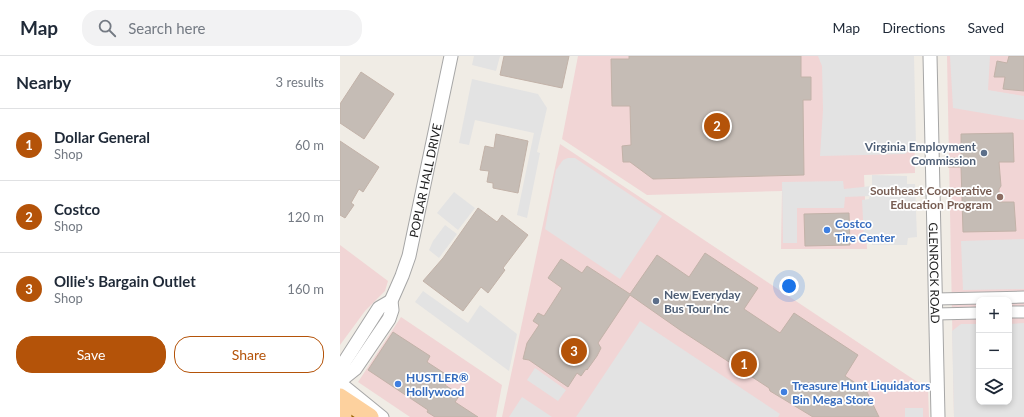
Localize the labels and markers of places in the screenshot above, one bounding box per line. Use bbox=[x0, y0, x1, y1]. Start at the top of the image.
pin: 2 bbox=[704, 111, 730, 141]
place label: Virginia Employment Commission bbox=[864, 139, 977, 168]
marker: Virginia Employment Commission bbox=[979, 148, 989, 158]
place label: Southeast Cooperative Education Program bbox=[870, 183, 993, 212]
marker: Southeast Cooperative Education Program bbox=[995, 192, 1005, 202]
place label: Costco Tire Center bbox=[835, 216, 896, 245]
marker: Costco Tire Center bbox=[822, 225, 832, 235]
place label: New Everyday Bus Tour Inc bbox=[664, 287, 741, 316]
marker: New Everyday Bus Tour Inc bbox=[651, 296, 661, 306]
pin: 3 bbox=[561, 336, 587, 366]
pin: 1 bbox=[731, 349, 757, 379]
place label: HUSTLER® Hollywood bbox=[406, 370, 469, 399]
place label: Treasure Hunt Liquidators Bin Mega Store bbox=[792, 378, 930, 407]
marker: HUSTLER® Hollywood bbox=[393, 379, 403, 389]
marker: Treasure Hunt Liquidators Bin Mega Store bbox=[779, 387, 789, 397]

